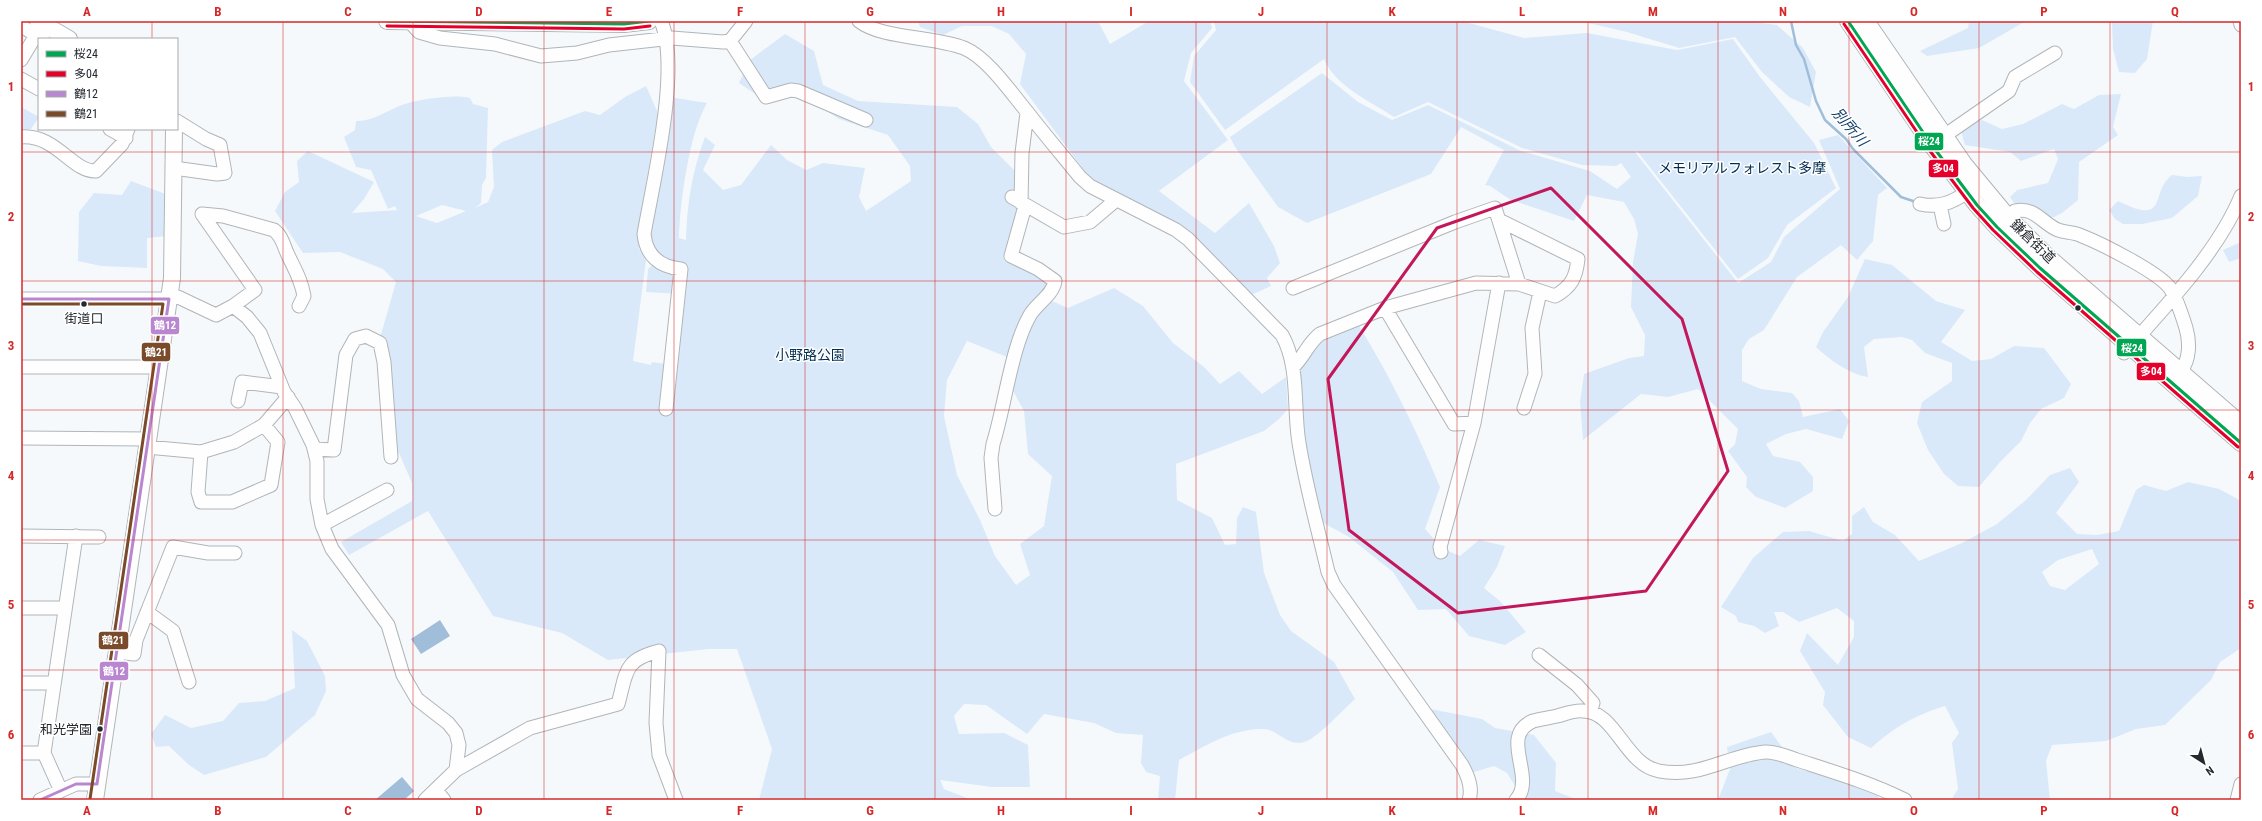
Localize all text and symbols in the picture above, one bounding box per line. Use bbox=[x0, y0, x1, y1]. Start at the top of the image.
text: A bbox=[83, 4, 91, 19]
text: B bbox=[214, 4, 222, 19]
text: C bbox=[344, 4, 352, 19]
text: D bbox=[475, 4, 483, 19]
text: E bbox=[606, 4, 613, 19]
text: F bbox=[737, 4, 743, 19]
text: G bbox=[866, 4, 874, 19]
text: H bbox=[997, 4, 1005, 19]
text: I bbox=[1129, 4, 1133, 19]
text: J bbox=[1258, 4, 1264, 19]
text: K bbox=[1388, 4, 1396, 19]
text: L bbox=[1519, 4, 1525, 19]
text: M bbox=[1648, 4, 1658, 19]
text: N bbox=[1779, 4, 1787, 19]
text: O bbox=[1910, 4, 1918, 19]
text: P bbox=[2040, 4, 2048, 19]
text: Q bbox=[2171, 4, 2179, 19]
legend bbox=[38, 38, 178, 130]
text: 桜24 bbox=[74, 47, 98, 61]
text: 多04 bbox=[74, 67, 98, 81]
text: 1 bbox=[8, 79, 14, 94]
text: 1 bbox=[2248, 79, 2254, 94]
text: 鶴12 bbox=[74, 87, 98, 101]
water label: 別所川 bbox=[1828, 104, 1873, 151]
text: 鶴21 bbox=[74, 107, 98, 121]
line badge: 桜24 bbox=[1914, 132, 1944, 151]
text: 桜24 bbox=[1918, 135, 1940, 148]
line badge: 多04 bbox=[1928, 159, 1959, 178]
park label: メモリアルフォレスト多摩 bbox=[1658, 160, 1826, 176]
text: 多04 bbox=[1932, 162, 1954, 175]
text: 2 bbox=[8, 209, 15, 224]
text: 2 bbox=[2248, 209, 2255, 224]
street label: 鎌倉街道 bbox=[2007, 216, 2059, 266]
marker: 街道口 bbox=[79, 299, 89, 309]
unlabelled marker bbox=[2073, 303, 2083, 313]
place label: 街道口 bbox=[64, 311, 104, 326]
line badge: 鶴12 bbox=[150, 316, 180, 335]
text: 鶴12 bbox=[153, 319, 176, 332]
text: 3 bbox=[8, 338, 14, 353]
line badge: 桜24 bbox=[2116, 338, 2147, 357]
text: 3 bbox=[2248, 338, 2254, 353]
line badge: 鶴21 bbox=[141, 342, 171, 362]
text: 桜24 bbox=[2121, 342, 2143, 355]
text: 鶴21 bbox=[144, 346, 167, 359]
park label: 小野路公園 bbox=[775, 347, 845, 363]
line badge: 多04 bbox=[2136, 362, 2166, 381]
text: 多04 bbox=[2140, 365, 2162, 378]
text: 4 bbox=[8, 468, 15, 483]
text: 4 bbox=[2248, 468, 2255, 483]
text: 5 bbox=[8, 597, 15, 612]
text: 5 bbox=[2248, 597, 2255, 612]
line badge: 鶴21 bbox=[98, 631, 129, 650]
text: 鶴21 bbox=[101, 634, 124, 647]
line badge: 鶴12 bbox=[99, 661, 129, 681]
text: 鶴12 bbox=[102, 665, 125, 678]
place label: 和光学園 bbox=[40, 722, 92, 737]
marker: 和光学園 bbox=[95, 724, 105, 734]
text: 6 bbox=[8, 727, 15, 742]
text: 6 bbox=[2248, 727, 2255, 742]
north arrow bbox=[2184, 743, 2224, 783]
text: N bbox=[2203, 763, 2216, 778]
text: A bbox=[83, 803, 91, 818]
text: B bbox=[214, 803, 222, 818]
text: C bbox=[344, 803, 352, 818]
text: D bbox=[475, 803, 483, 818]
text: E bbox=[606, 803, 613, 818]
text: F bbox=[737, 803, 743, 818]
text: G bbox=[866, 803, 874, 818]
text: H bbox=[997, 803, 1005, 818]
text: I bbox=[1129, 803, 1133, 818]
text: J bbox=[1258, 803, 1264, 818]
text: K bbox=[1388, 803, 1396, 818]
text: L bbox=[1519, 803, 1525, 818]
text: M bbox=[1648, 803, 1658, 818]
text: N bbox=[1779, 803, 1787, 818]
text: O bbox=[1910, 803, 1918, 818]
text: P bbox=[2040, 803, 2048, 818]
text: Q bbox=[2171, 803, 2179, 818]

